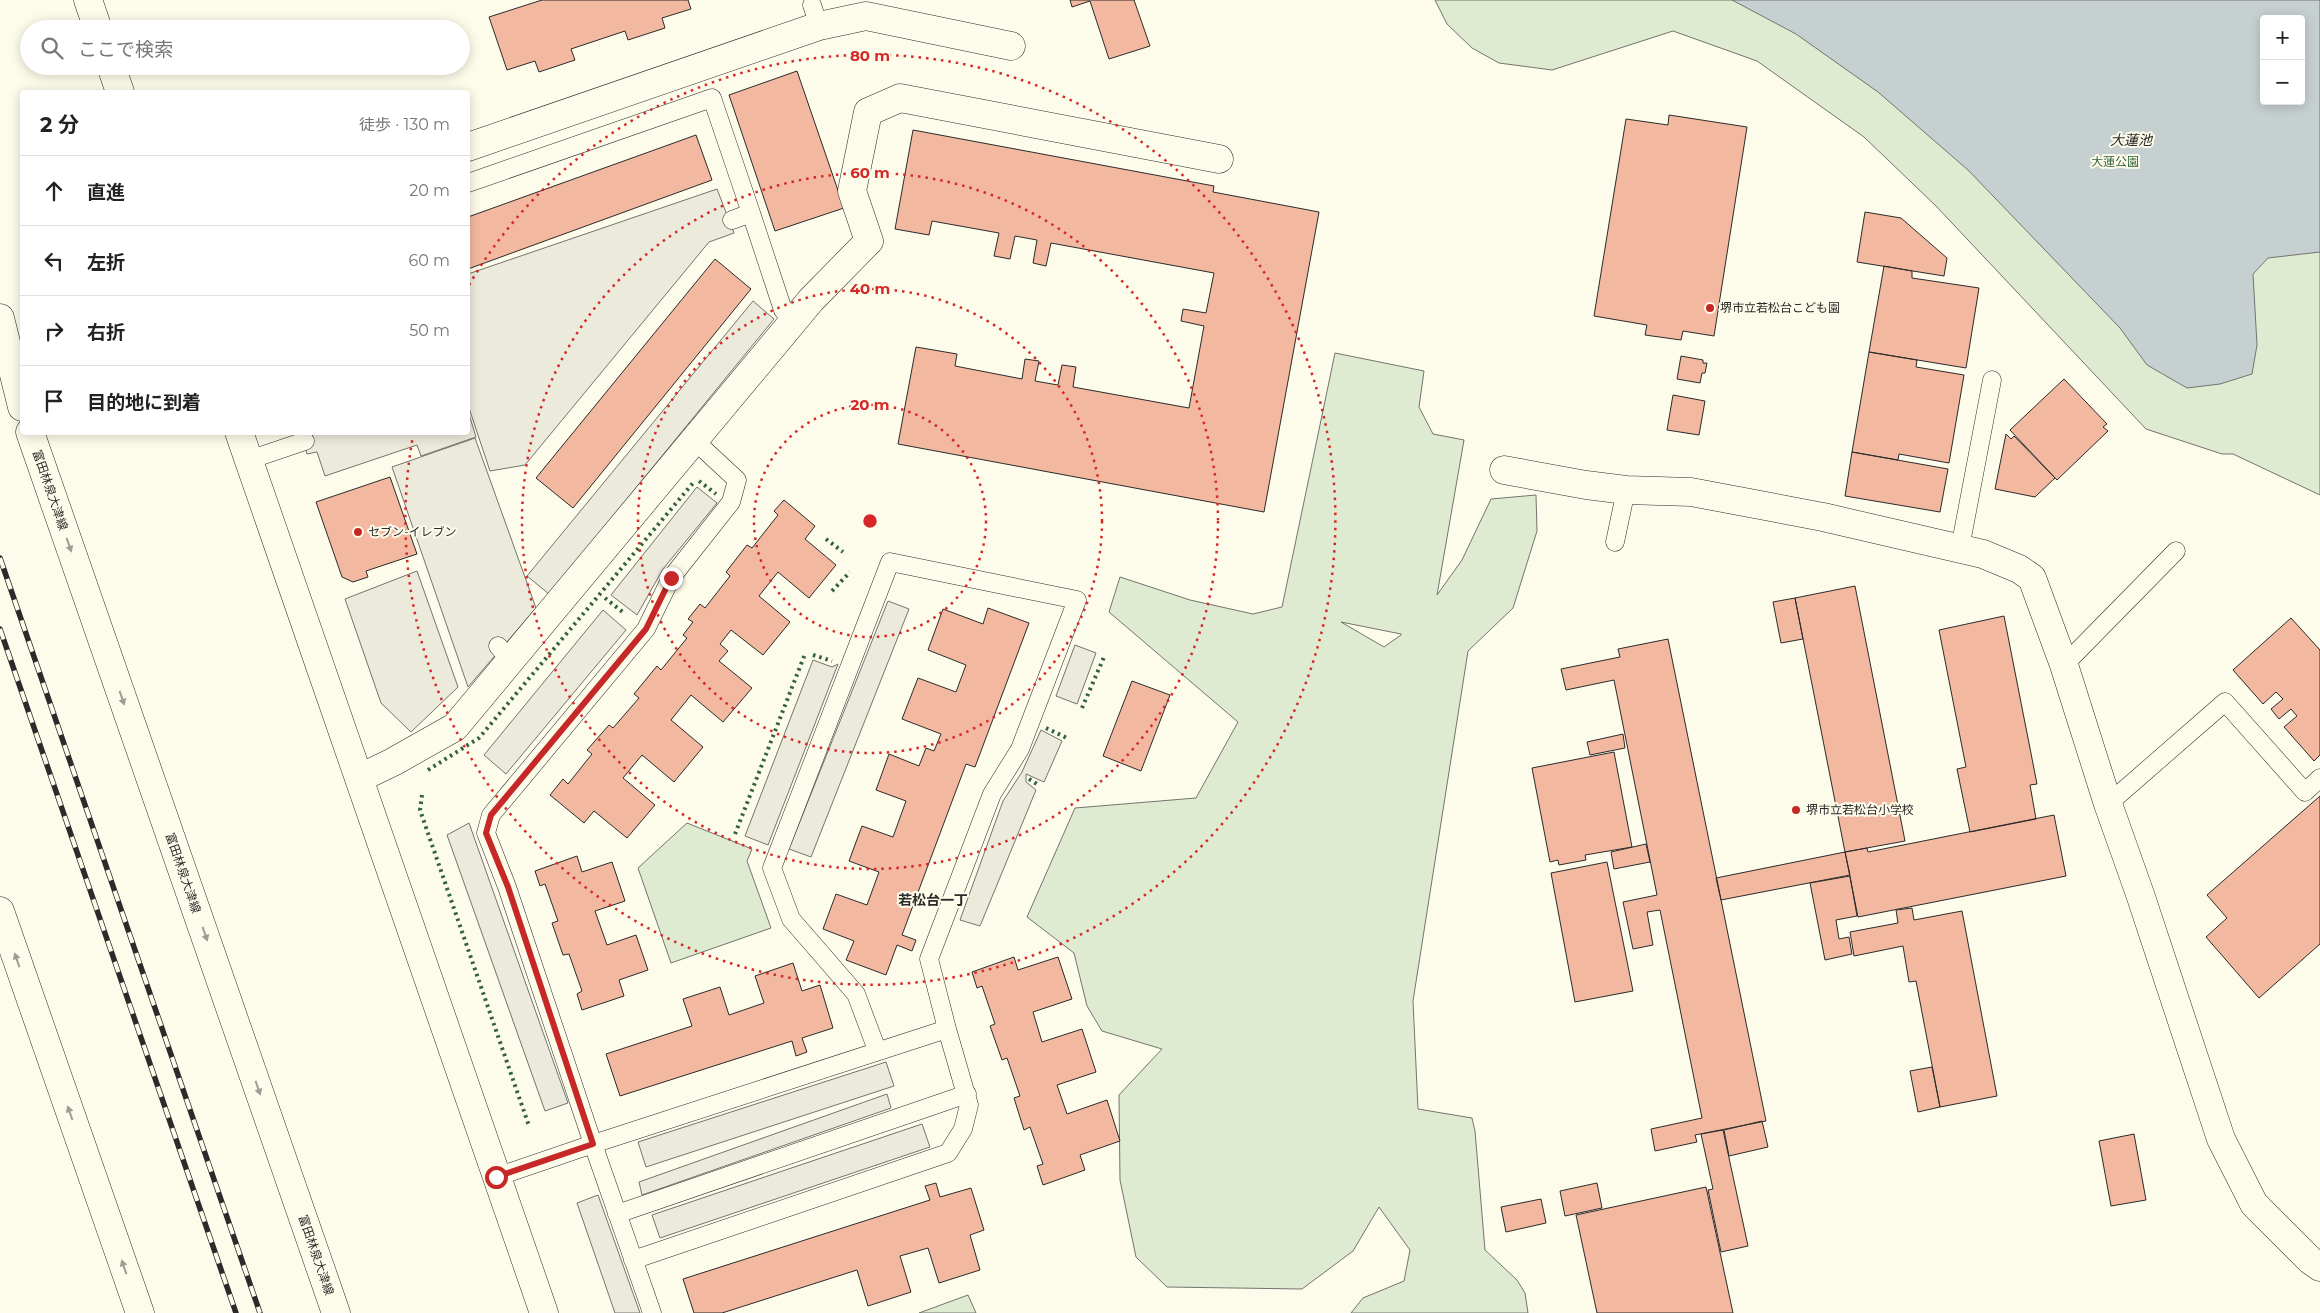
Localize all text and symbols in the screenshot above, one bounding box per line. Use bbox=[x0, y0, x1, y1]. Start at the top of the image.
map controls bbox=[2260, 15, 2305, 105]
button: + bbox=[2260, 15, 2305, 60]
search box bbox=[20, 20, 470, 75]
icon: search bbox=[38, 34, 66, 62]
text: ここで検索 bbox=[78, 38, 173, 61]
text: 80 m bbox=[850, 46, 890, 65]
button: − bbox=[2260, 60, 2305, 105]
text: 2 分 bbox=[40, 112, 79, 137]
text: 徒歩 · 130 m bbox=[359, 115, 450, 134]
water label: 大蓮池 bbox=[2110, 131, 2154, 149]
park label: 大蓮公園 bbox=[2091, 154, 2139, 169]
text: 60 m bbox=[850, 163, 890, 182]
icon: ahead bbox=[40, 177, 68, 205]
text: 直進 bbox=[87, 181, 125, 204]
text: 20 m bbox=[409, 181, 450, 200]
icon: left bbox=[40, 247, 68, 275]
text: 左折 bbox=[87, 251, 125, 274]
text: 60 m bbox=[408, 251, 450, 270]
text: 40 m bbox=[850, 279, 890, 298]
place label: 堺市立若松台こども園 bbox=[1720, 300, 1840, 315]
marker: 堺市立若松台こども園 bbox=[1704, 302, 1716, 314]
icon: right bbox=[40, 317, 68, 345]
text: 右折 bbox=[87, 321, 125, 344]
text: 50 m bbox=[409, 321, 450, 340]
icon: arrive bbox=[40, 387, 68, 415]
text: 目的地に到着 bbox=[87, 391, 201, 414]
text: 20 m bbox=[850, 395, 890, 414]
street label: 富田林泉大津線 bbox=[30, 448, 71, 532]
centre of rings bbox=[861, 512, 879, 530]
place label: セブン-イレブン bbox=[368, 524, 457, 539]
marker: セブン-イレブン bbox=[352, 526, 364, 538]
one-way arrow bbox=[66, 537, 73, 552]
route end bbox=[660, 567, 683, 590]
one-way arrow bbox=[119, 691, 127, 706]
place label: 堺市立若松台小学校 bbox=[1806, 802, 1914, 817]
marker: 堺市立若松台小学校 bbox=[1790, 804, 1802, 816]
street label: 富田林泉大津線 bbox=[163, 831, 204, 915]
district label: 若松台一丁 bbox=[898, 891, 968, 909]
one-way arrow bbox=[201, 927, 209, 942]
one-way arrow bbox=[13, 952, 21, 967]
one-way arrow bbox=[254, 1081, 262, 1096]
one-way arrow bbox=[66, 1106, 73, 1121]
route start bbox=[485, 1166, 508, 1189]
street label: 富田林泉大津線 bbox=[296, 1213, 337, 1297]
one-way arrow bbox=[120, 1259, 128, 1274]

